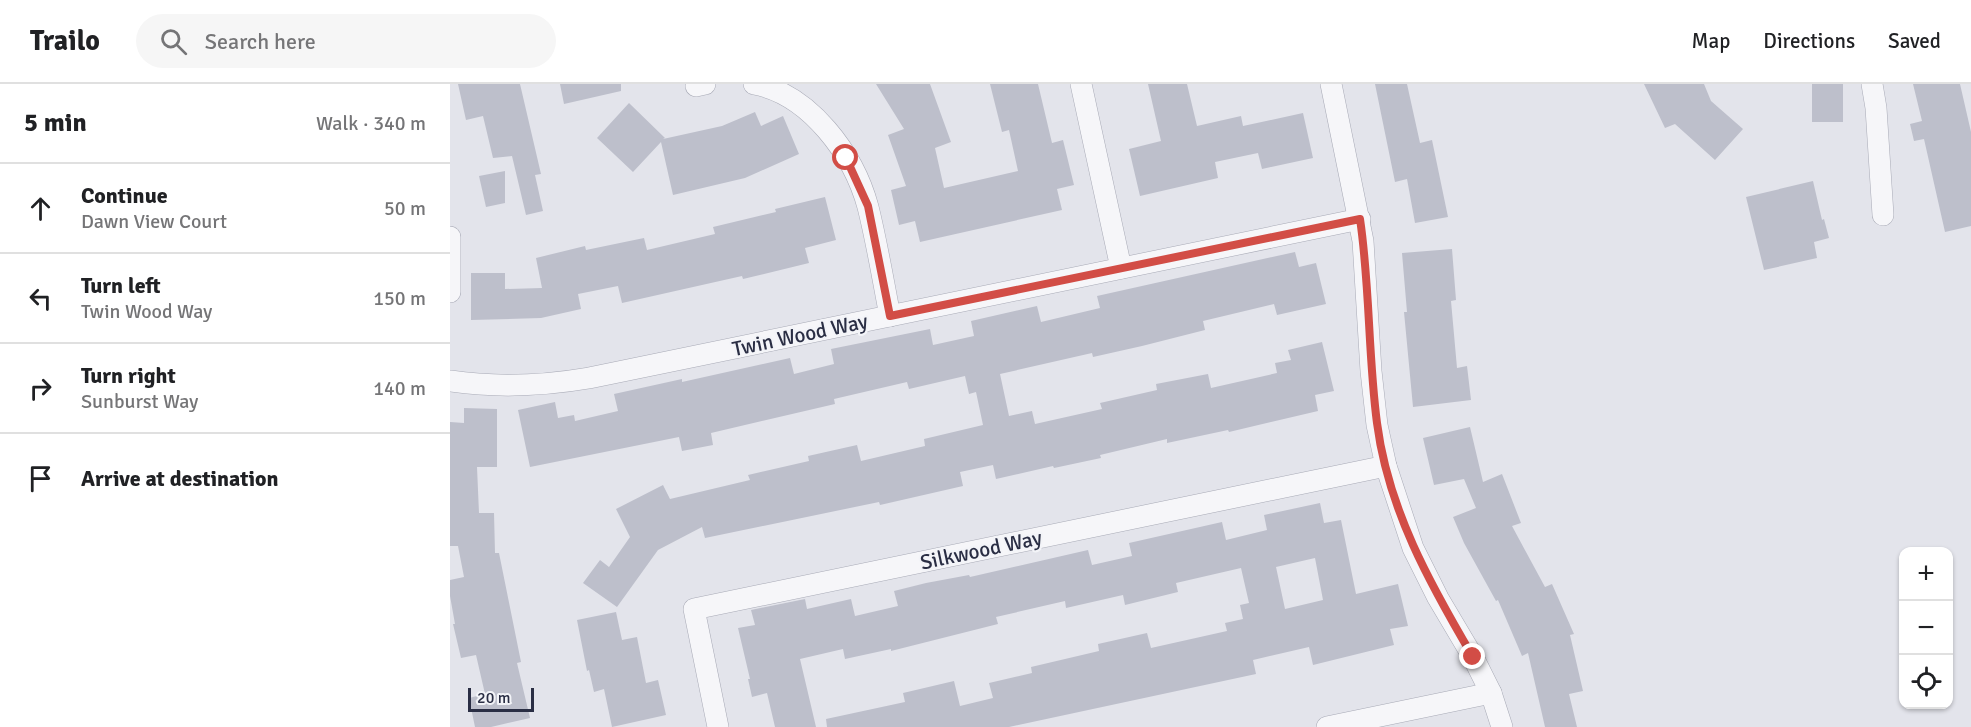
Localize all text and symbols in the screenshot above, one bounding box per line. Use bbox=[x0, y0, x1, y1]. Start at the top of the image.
search box bbox=[136, 14, 556, 68]
text: Trailo bbox=[30, 24, 100, 58]
icon: search bbox=[157, 25, 190, 58]
text: Search here bbox=[205, 28, 316, 55]
text: Map bbox=[1692, 28, 1730, 54]
text: Directions bbox=[1763, 28, 1855, 54]
text: Saved bbox=[1888, 28, 1941, 54]
text: 5 min bbox=[24, 107, 87, 139]
text: Walk · 340 m bbox=[316, 111, 426, 136]
route start bbox=[832, 144, 858, 170]
text: Continue bbox=[81, 182, 168, 209]
icon: ahead bbox=[24, 192, 57, 225]
text: 50 m bbox=[384, 196, 426, 221]
text: Dawn View Court bbox=[81, 209, 227, 234]
text: Turn left bbox=[81, 272, 161, 299]
icon: left bbox=[24, 282, 57, 315]
text: 150 m bbox=[373, 286, 426, 311]
text: Twin Wood Way bbox=[81, 299, 212, 324]
street label: Twin Wood Way bbox=[730, 308, 870, 362]
text: Turn right bbox=[81, 362, 176, 389]
icon: right bbox=[24, 372, 57, 405]
text: 140 m bbox=[373, 376, 426, 401]
text: Sunburst Way bbox=[81, 389, 198, 414]
icon: arrive bbox=[24, 462, 57, 495]
text: Arrive at destination bbox=[81, 465, 278, 492]
street label: Silkwood Way bbox=[918, 524, 1044, 576]
map controls bbox=[1899, 547, 1953, 709]
button: + bbox=[1899, 547, 1953, 601]
button: − bbox=[1899, 601, 1953, 655]
route end bbox=[1459, 643, 1485, 669]
button: locate bbox=[1899, 655, 1953, 709]
scale bar bbox=[468, 685, 534, 712]
text: 20 m bbox=[477, 688, 511, 708]

